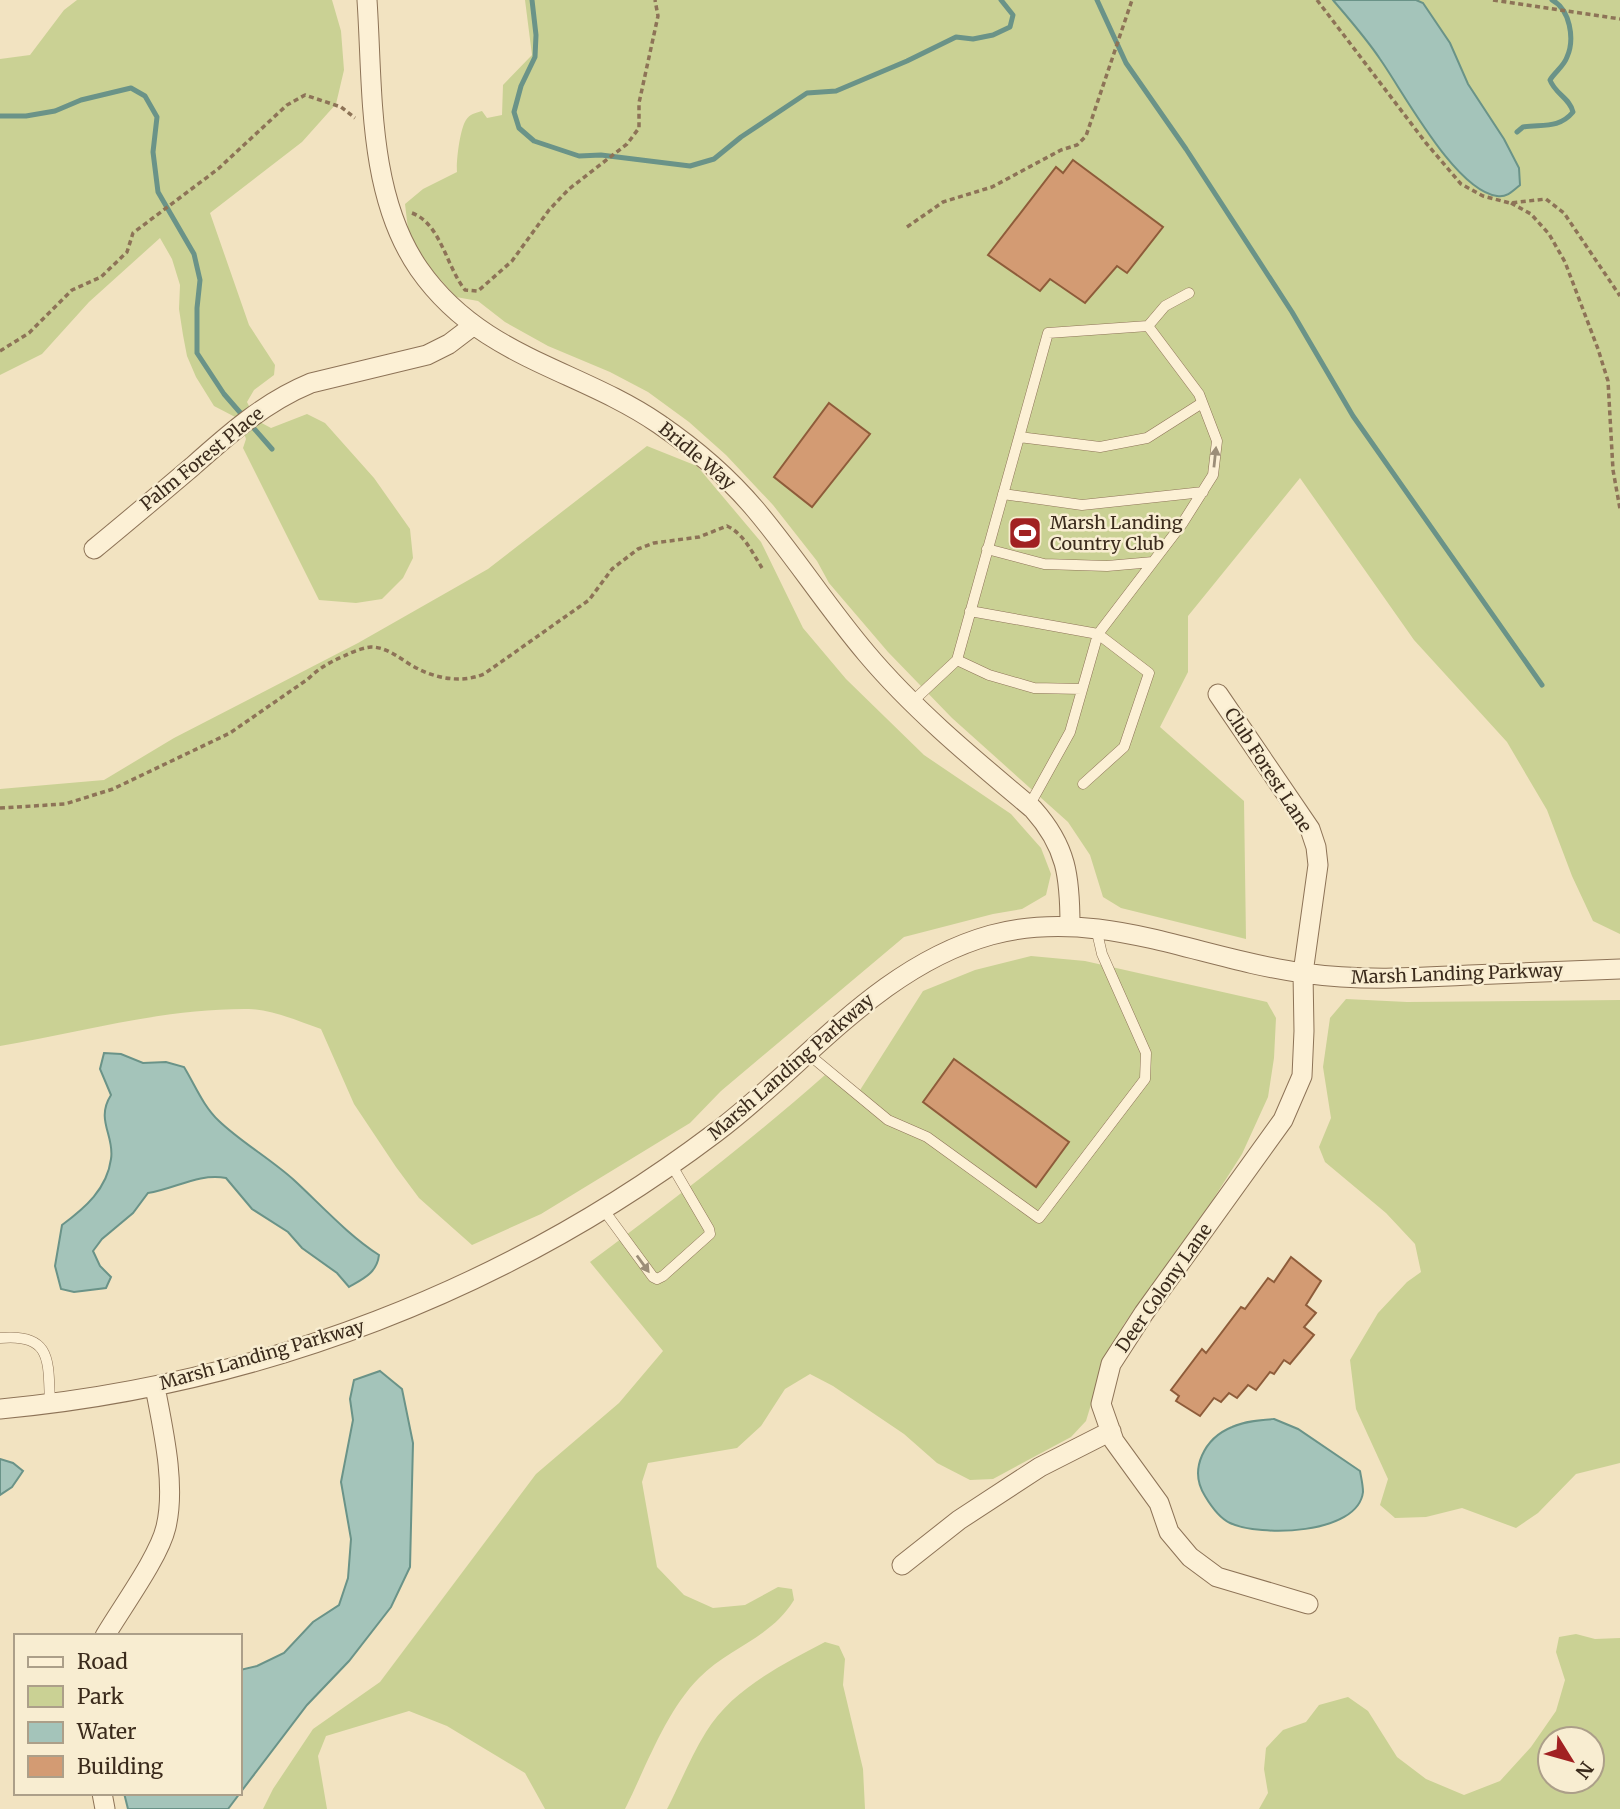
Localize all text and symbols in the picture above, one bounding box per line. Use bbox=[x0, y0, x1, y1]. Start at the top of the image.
street label: Palm Forest Place bbox=[135, 402, 268, 515]
street label: Bridle Way bbox=[654, 417, 741, 495]
one-way arrow bbox=[1210, 445, 1221, 467]
place label: Marsh Landing Country Club bbox=[1050, 511, 1183, 555]
sports icon: Marsh Landing Country Club bbox=[1006, 514, 1044, 552]
street label: Club Forest Lane bbox=[1220, 703, 1317, 836]
street label: Marsh Landing Parkway bbox=[1351, 958, 1564, 989]
street label: Marsh Landing Parkway bbox=[703, 988, 879, 1145]
street label: Deer Colony Lane bbox=[1111, 1219, 1217, 1357]
one-way arrow bbox=[636, 1255, 650, 1273]
street label: Marsh Landing Parkway bbox=[157, 1314, 367, 1395]
legend bbox=[14, 1634, 242, 1795]
text: Road bbox=[77, 1648, 128, 1675]
text: Park bbox=[77, 1683, 124, 1710]
text: Water bbox=[76, 1718, 136, 1745]
north arrow bbox=[1536, 1725, 1606, 1795]
text: Building bbox=[77, 1753, 164, 1780]
text: N bbox=[1570, 1757, 1599, 1783]

